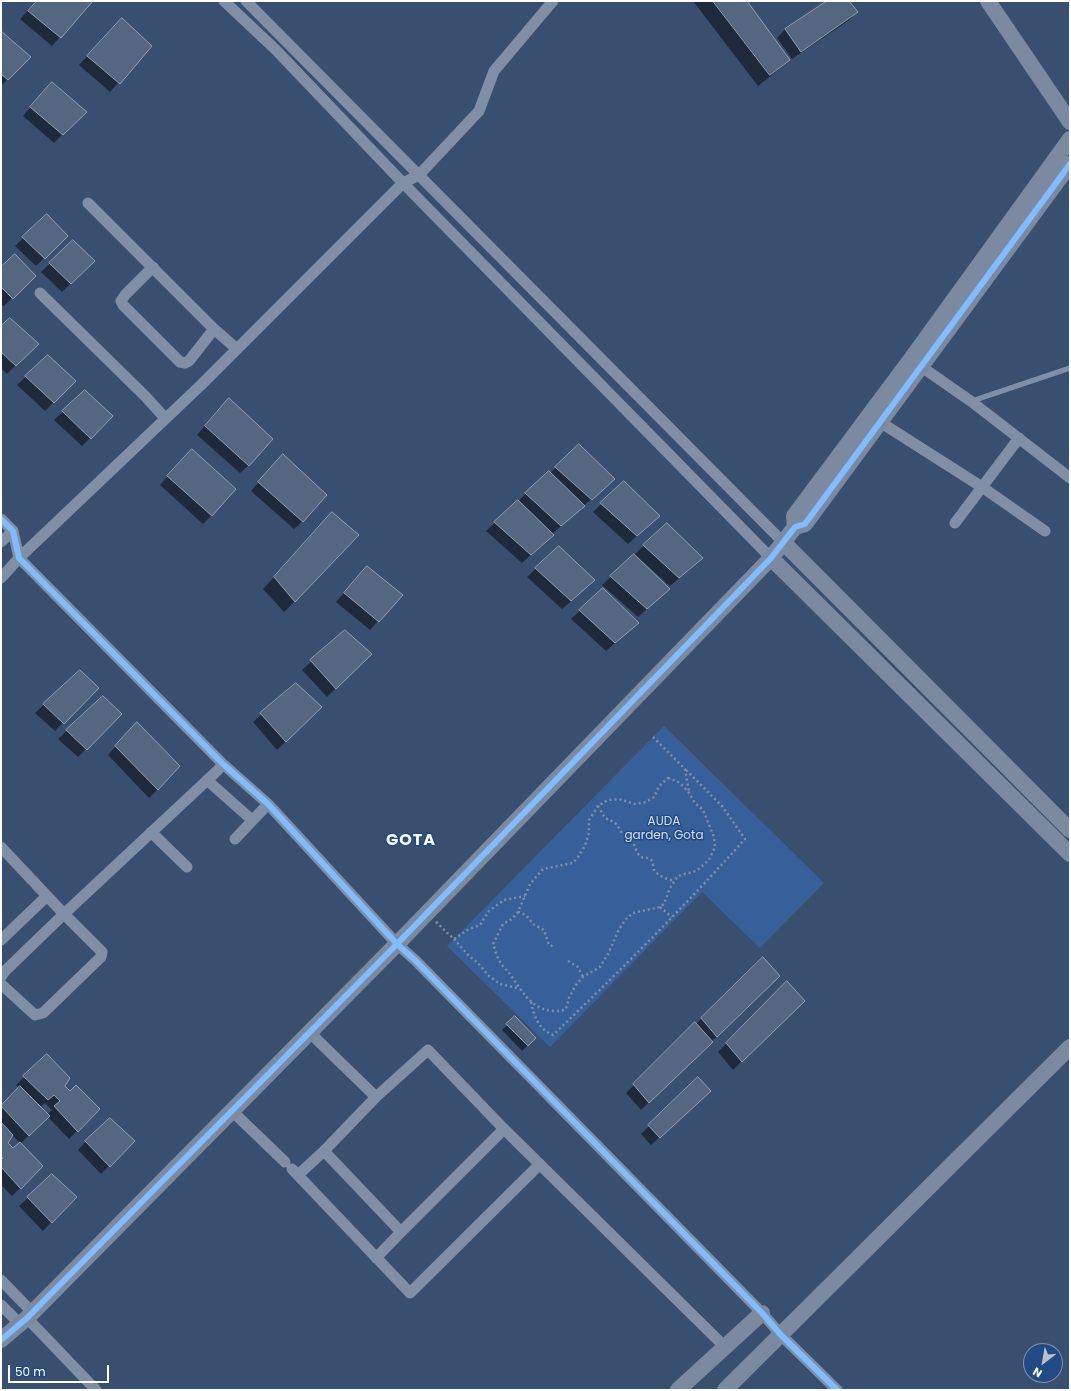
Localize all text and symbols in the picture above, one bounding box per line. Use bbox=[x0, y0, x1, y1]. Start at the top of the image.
park label: AUDA garden, Gota bbox=[624, 815, 704, 843]
district label: GOTA bbox=[386, 831, 436, 851]
north arrow bbox=[1023, 1343, 1063, 1383]
scale bar bbox=[10, 1357, 111, 1383]
text: 50 m bbox=[15, 1363, 46, 1380]
text: N bbox=[1030, 1363, 1045, 1381]

